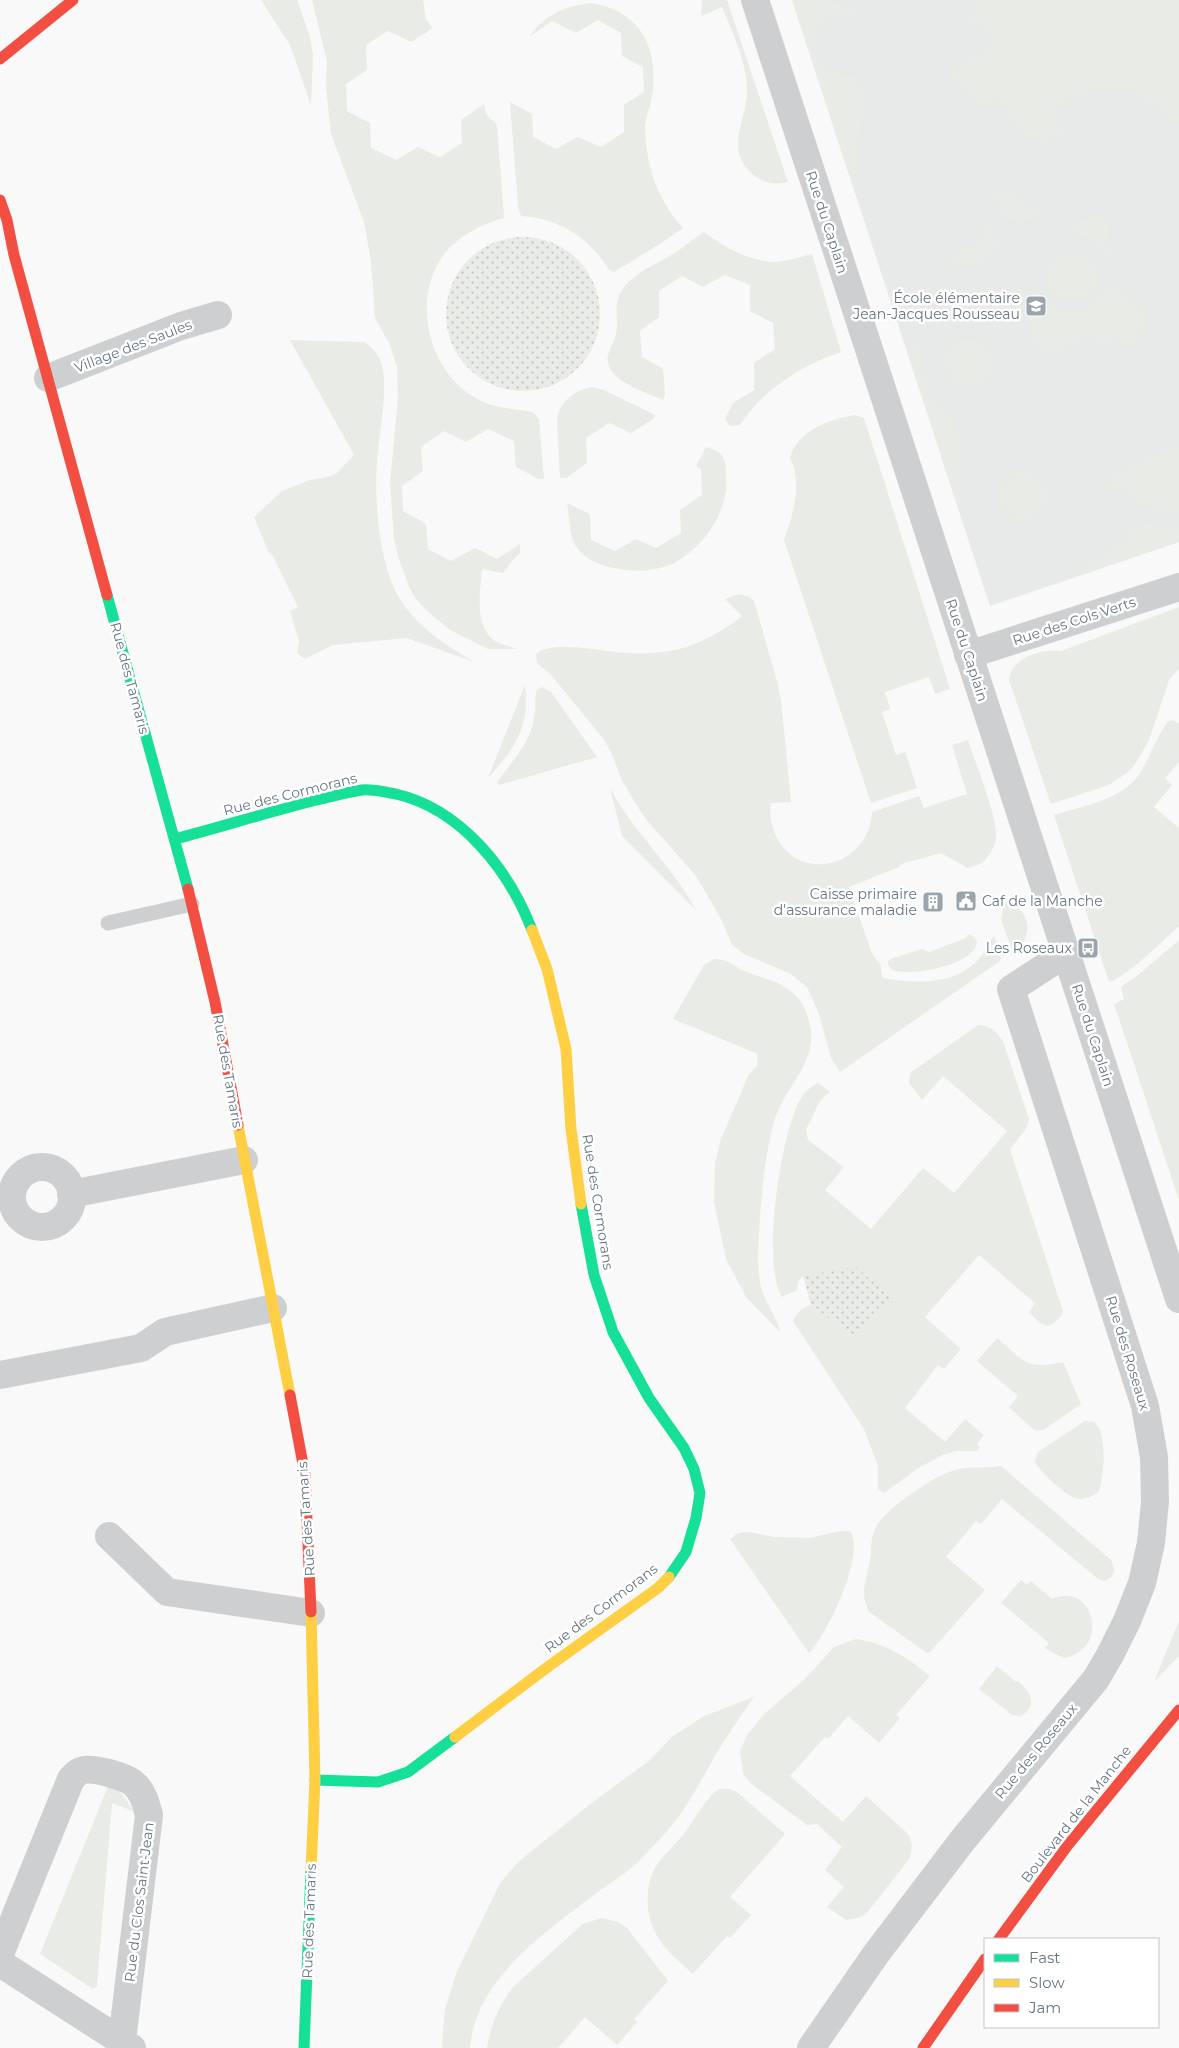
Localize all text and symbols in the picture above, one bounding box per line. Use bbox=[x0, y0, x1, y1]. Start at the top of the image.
street label: Rue du Caplain bbox=[802, 168, 852, 276]
place label: École élémentaire Jean-Jacques Rousseau bbox=[852, 289, 1020, 323]
school or university icon: École élémentaire Jean-Jacques Rousseau bbox=[1024, 294, 1048, 318]
street label: Village des Saules bbox=[72, 315, 195, 377]
street label: Rue des Cols Verts bbox=[1010, 593, 1138, 649]
street label: Rue du Caplain bbox=[942, 596, 992, 704]
street label: Rue des Tamaris bbox=[106, 620, 154, 736]
street label: Rue des Cormorans bbox=[221, 769, 359, 819]
place label: Caisse primaire d'assurance maladie bbox=[774, 885, 917, 919]
public building icon: Caf de la Manche bbox=[954, 889, 978, 913]
building icon: Caisse primaire d'assurance maladie bbox=[921, 890, 945, 914]
place label: Caf de la Manche bbox=[982, 892, 1103, 910]
bus stop icon: Les Roseaux bbox=[1076, 936, 1100, 960]
place label: Les Roseaux bbox=[986, 939, 1073, 957]
street label: Rue du Caplain bbox=[1068, 981, 1118, 1089]
street label: Rue des Tamaris bbox=[209, 1013, 247, 1129]
street label: Rue des Cormorans bbox=[578, 1133, 618, 1271]
street label: Rue des Roseaux bbox=[1102, 1293, 1154, 1413]
street label: Rue des Tamaris bbox=[293, 1461, 319, 1577]
street label: Rue des Cormorans bbox=[541, 1559, 661, 1656]
street label: Rue des Roseaux bbox=[991, 1699, 1082, 1802]
street label: Boulevard de la Manche bbox=[1017, 1742, 1135, 1886]
street label: Rue du Clos Saint-Jean bbox=[120, 1821, 158, 1983]
street label: Rue des Tamaris bbox=[298, 1863, 320, 1979]
legend bbox=[984, 1938, 1159, 2028]
text: Fast bbox=[1029, 1948, 1060, 1967]
text: Slow bbox=[1029, 1973, 1065, 1992]
text: Jam bbox=[1028, 1998, 1061, 2017]

